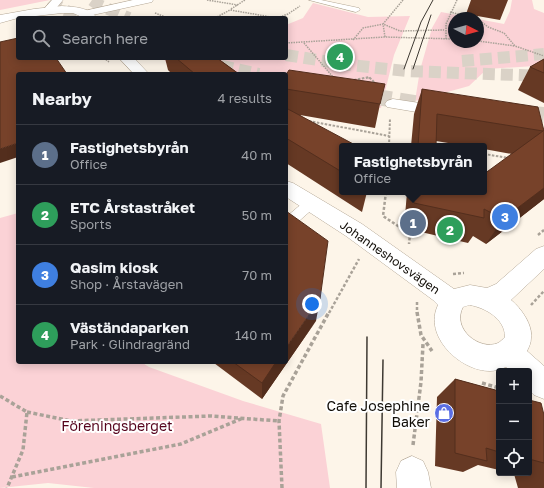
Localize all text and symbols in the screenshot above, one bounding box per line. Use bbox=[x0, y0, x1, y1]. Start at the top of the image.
north arrow bbox=[448, 12, 484, 48]
search box bbox=[16, 16, 288, 60]
icon: search bbox=[30, 27, 52, 49]
text: Search here bbox=[62, 29, 148, 47]
pin: 4 bbox=[327, 42, 353, 72]
text: Nearby bbox=[32, 88, 92, 109]
text: 4 results bbox=[218, 90, 272, 106]
text: Fastighetsbyrån bbox=[70, 138, 189, 156]
popup bbox=[339, 143, 487, 195]
text: 1 bbox=[42, 147, 48, 163]
text: 40 m bbox=[241, 147, 272, 163]
text: Fastighetsbyrån bbox=[354, 152, 472, 170]
text: Office bbox=[70, 156, 107, 172]
text: Office bbox=[354, 170, 391, 186]
text: ETC Årstastråket bbox=[70, 198, 195, 216]
pin: 3 bbox=[492, 202, 518, 232]
text: 2 bbox=[41, 207, 49, 223]
text: 50 m bbox=[242, 207, 272, 223]
pin: 1 bbox=[400, 208, 426, 238]
pin: 2 bbox=[437, 215, 463, 245]
text: Sports bbox=[70, 216, 112, 232]
street label: Johanneshovsvägen bbox=[337, 217, 443, 297]
text: Qasim kiosk bbox=[70, 258, 159, 276]
text: 3 bbox=[41, 267, 49, 283]
text: 70 m bbox=[242, 267, 272, 283]
text: Shop · Årstavägen bbox=[70, 276, 183, 292]
your location bbox=[302, 294, 322, 314]
text: Väständaparken bbox=[70, 318, 189, 336]
text: 4 bbox=[41, 327, 49, 343]
text: 140 m bbox=[235, 327, 272, 343]
text: Park · Glindragränd bbox=[70, 336, 190, 352]
map controls bbox=[496, 368, 532, 476]
button: + bbox=[496, 368, 532, 404]
place label: Cafe Josephine Baker bbox=[327, 397, 431, 430]
shop icon: Cafe Josephine Baker bbox=[433, 402, 455, 424]
button: − bbox=[496, 404, 532, 440]
park label: Föreningsberget bbox=[61, 417, 173, 434]
button: locate bbox=[496, 440, 532, 476]

